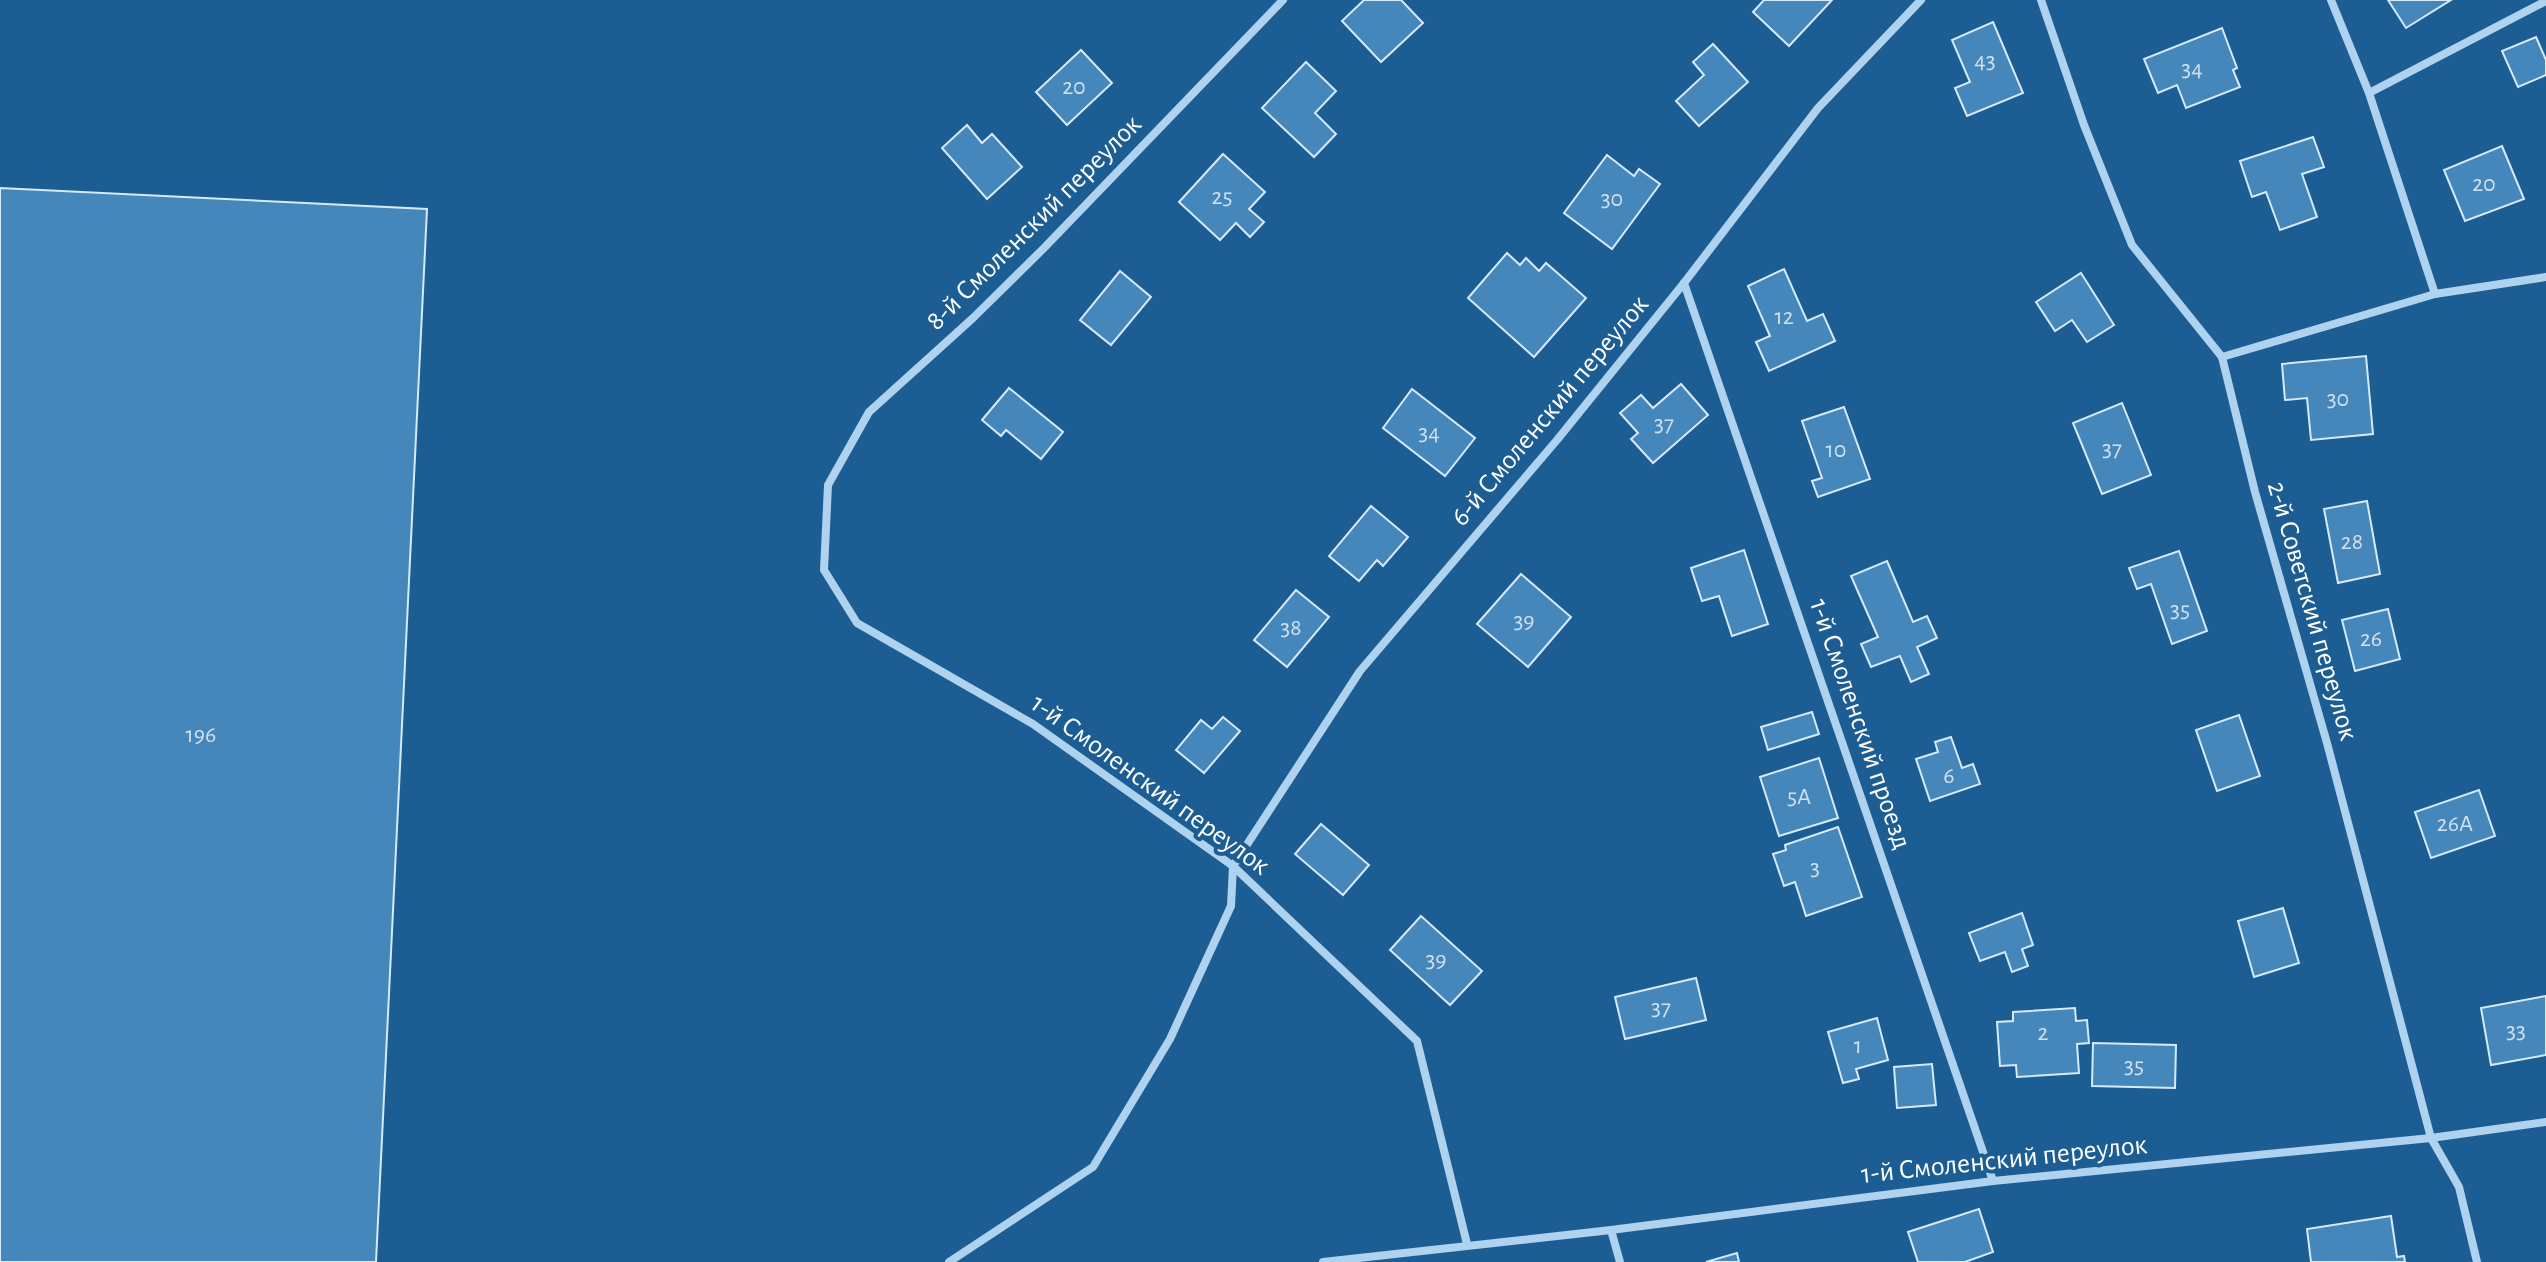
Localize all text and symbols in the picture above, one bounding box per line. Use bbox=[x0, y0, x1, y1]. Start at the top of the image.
house number: 43 bbox=[1974, 49, 1996, 73]
house number: 34 bbox=[2181, 57, 2203, 81]
house number: 20 bbox=[1062, 75, 1086, 99]
street label: 8-й Смоленский переулок bbox=[921, 110, 1147, 336]
house number: 20 bbox=[2472, 172, 2496, 196]
house number: 25 bbox=[1212, 185, 1232, 209]
house number: 30 bbox=[1601, 187, 1623, 211]
street label: 6-й Смоленский переулок bbox=[1446, 291, 1654, 531]
house number: 12 bbox=[1774, 305, 1794, 329]
house number: 30 bbox=[2327, 387, 2349, 411]
house number: 37 bbox=[1654, 412, 1674, 436]
house number: 34 bbox=[1418, 421, 1440, 445]
house number: 37 bbox=[2102, 437, 2122, 461]
house number: 10 bbox=[1826, 438, 1846, 462]
street label: 2-й Советский переулок bbox=[2262, 478, 2362, 744]
house number: 28 bbox=[2341, 530, 2363, 554]
street label: 1-й Смоленский проезд bbox=[1804, 595, 1916, 853]
house number: 35 bbox=[2170, 598, 2190, 622]
house number: 39 bbox=[1513, 609, 1535, 633]
house number: 38 bbox=[1280, 616, 1302, 640]
house number: 26 bbox=[2360, 627, 2382, 651]
street label: 1-й Смоленский переулок bbox=[1026, 689, 1275, 881]
house number: 196 bbox=[186, 723, 216, 747]
house number: 6 bbox=[1943, 764, 1955, 788]
house number: 5А bbox=[1787, 785, 1811, 809]
house number: 26А bbox=[2437, 812, 2473, 836]
house number: 3 bbox=[1810, 856, 1820, 880]
house number: 39 bbox=[1425, 948, 1447, 972]
house number: 37 bbox=[1651, 996, 1671, 1020]
house number: 33 bbox=[2506, 1019, 2526, 1043]
house number: 2 bbox=[2038, 1021, 2049, 1045]
house number: 1 bbox=[1854, 1034, 1862, 1058]
house number: 35 bbox=[2124, 1054, 2144, 1078]
street label: 1-й Смоленский переулок bbox=[1860, 1131, 2148, 1189]

